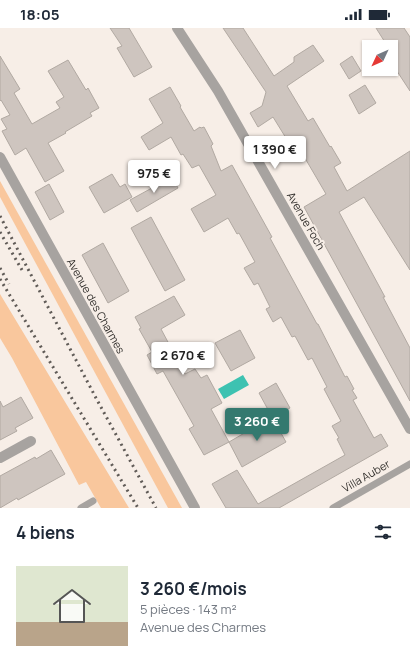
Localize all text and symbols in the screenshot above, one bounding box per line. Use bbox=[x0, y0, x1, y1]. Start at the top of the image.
text: 18:05 bbox=[20, 4, 60, 25]
north arrow bbox=[362, 40, 398, 76]
map controls bbox=[362, 40, 398, 76]
pin: 1 390 € bbox=[238, 136, 312, 170]
text: 1 390 € bbox=[253, 140, 297, 158]
pin: 975 € bbox=[126, 160, 182, 194]
text: 975 € bbox=[137, 164, 171, 182]
street label: Avenue Foch bbox=[284, 189, 329, 252]
street label: Avenue des Charmes bbox=[64, 255, 129, 356]
pin: 2 670 € bbox=[146, 342, 220, 376]
text: 2 670 € bbox=[160, 346, 206, 364]
pin: 3 260 € bbox=[220, 408, 294, 442]
text: 3 260 € bbox=[234, 412, 280, 430]
street label: Villa Auber bbox=[339, 456, 392, 495]
text: 4 biens bbox=[16, 521, 75, 544]
icon: filters bbox=[372, 521, 394, 543]
text: 3 260 €/mois bbox=[140, 577, 247, 600]
icon: home bbox=[48, 582, 96, 630]
text: 5 pièces · 143 m² bbox=[140, 600, 237, 618]
text: Avenue des Charmes bbox=[140, 618, 266, 636]

